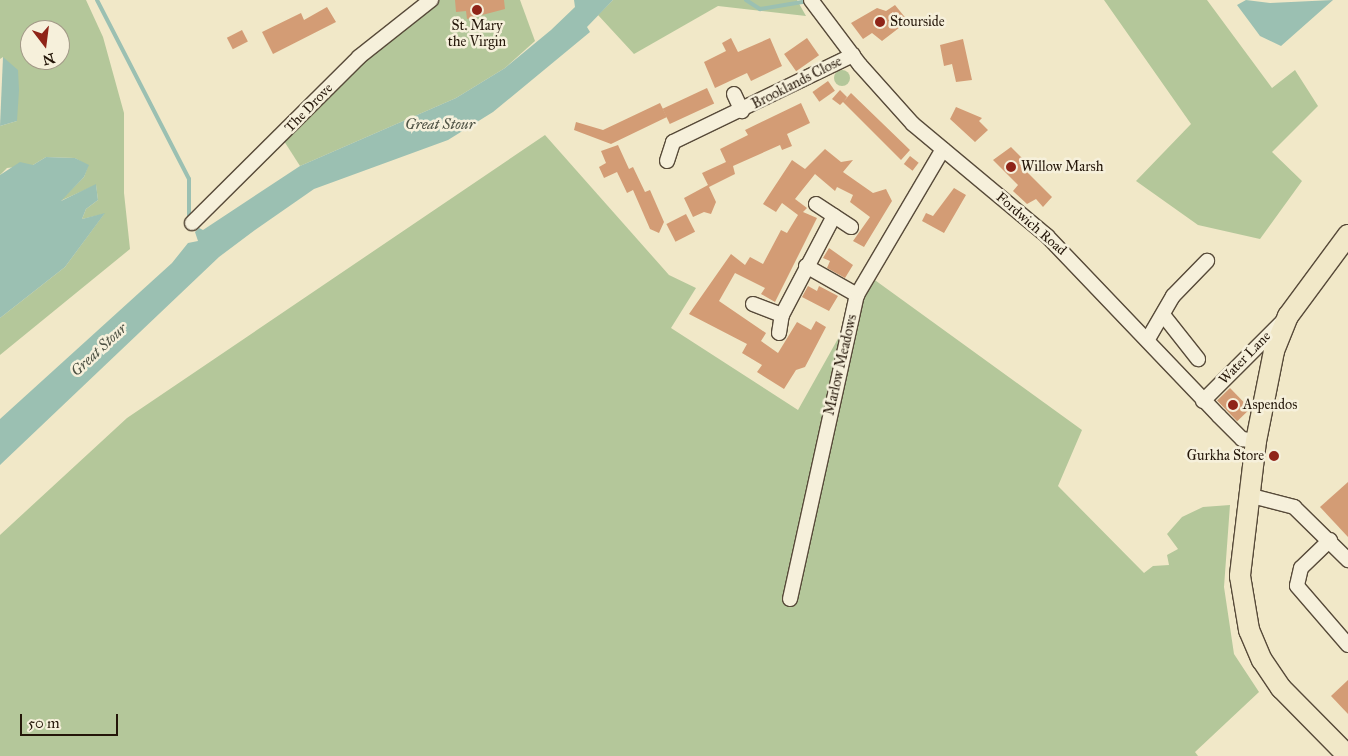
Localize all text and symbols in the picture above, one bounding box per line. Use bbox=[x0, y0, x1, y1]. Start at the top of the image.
marker: St. Mary the Virgin bbox=[471, 4, 483, 16]
place label: Stourside bbox=[890, 14, 945, 30]
marker: Stourside bbox=[874, 16, 886, 28]
place label: St. Mary the Virgin bbox=[448, 18, 506, 50]
north arrow bbox=[20, 20, 70, 70]
text: N bbox=[41, 49, 57, 69]
street label: Brooklands Close bbox=[749, 53, 845, 113]
street label: The Drove bbox=[281, 80, 337, 136]
water label: Great Stour bbox=[405, 116, 475, 134]
place label: Willow Marsh bbox=[1021, 159, 1103, 175]
marker: Willow Marsh bbox=[1005, 161, 1017, 173]
street label: Fordwich Road bbox=[992, 189, 1070, 259]
street label: Marlow Meadows bbox=[821, 313, 861, 417]
water label: Great Stour bbox=[67, 320, 131, 380]
street label: Water Lane bbox=[1216, 328, 1274, 388]
place label: Aspendos bbox=[1243, 397, 1297, 413]
marker: Aspendos bbox=[1227, 399, 1239, 411]
place label: Gurkha Store bbox=[1187, 448, 1264, 464]
marker: Gurkha Store bbox=[1268, 450, 1280, 462]
scale bar bbox=[22, 704, 120, 736]
text: 50 m bbox=[28, 714, 60, 732]

